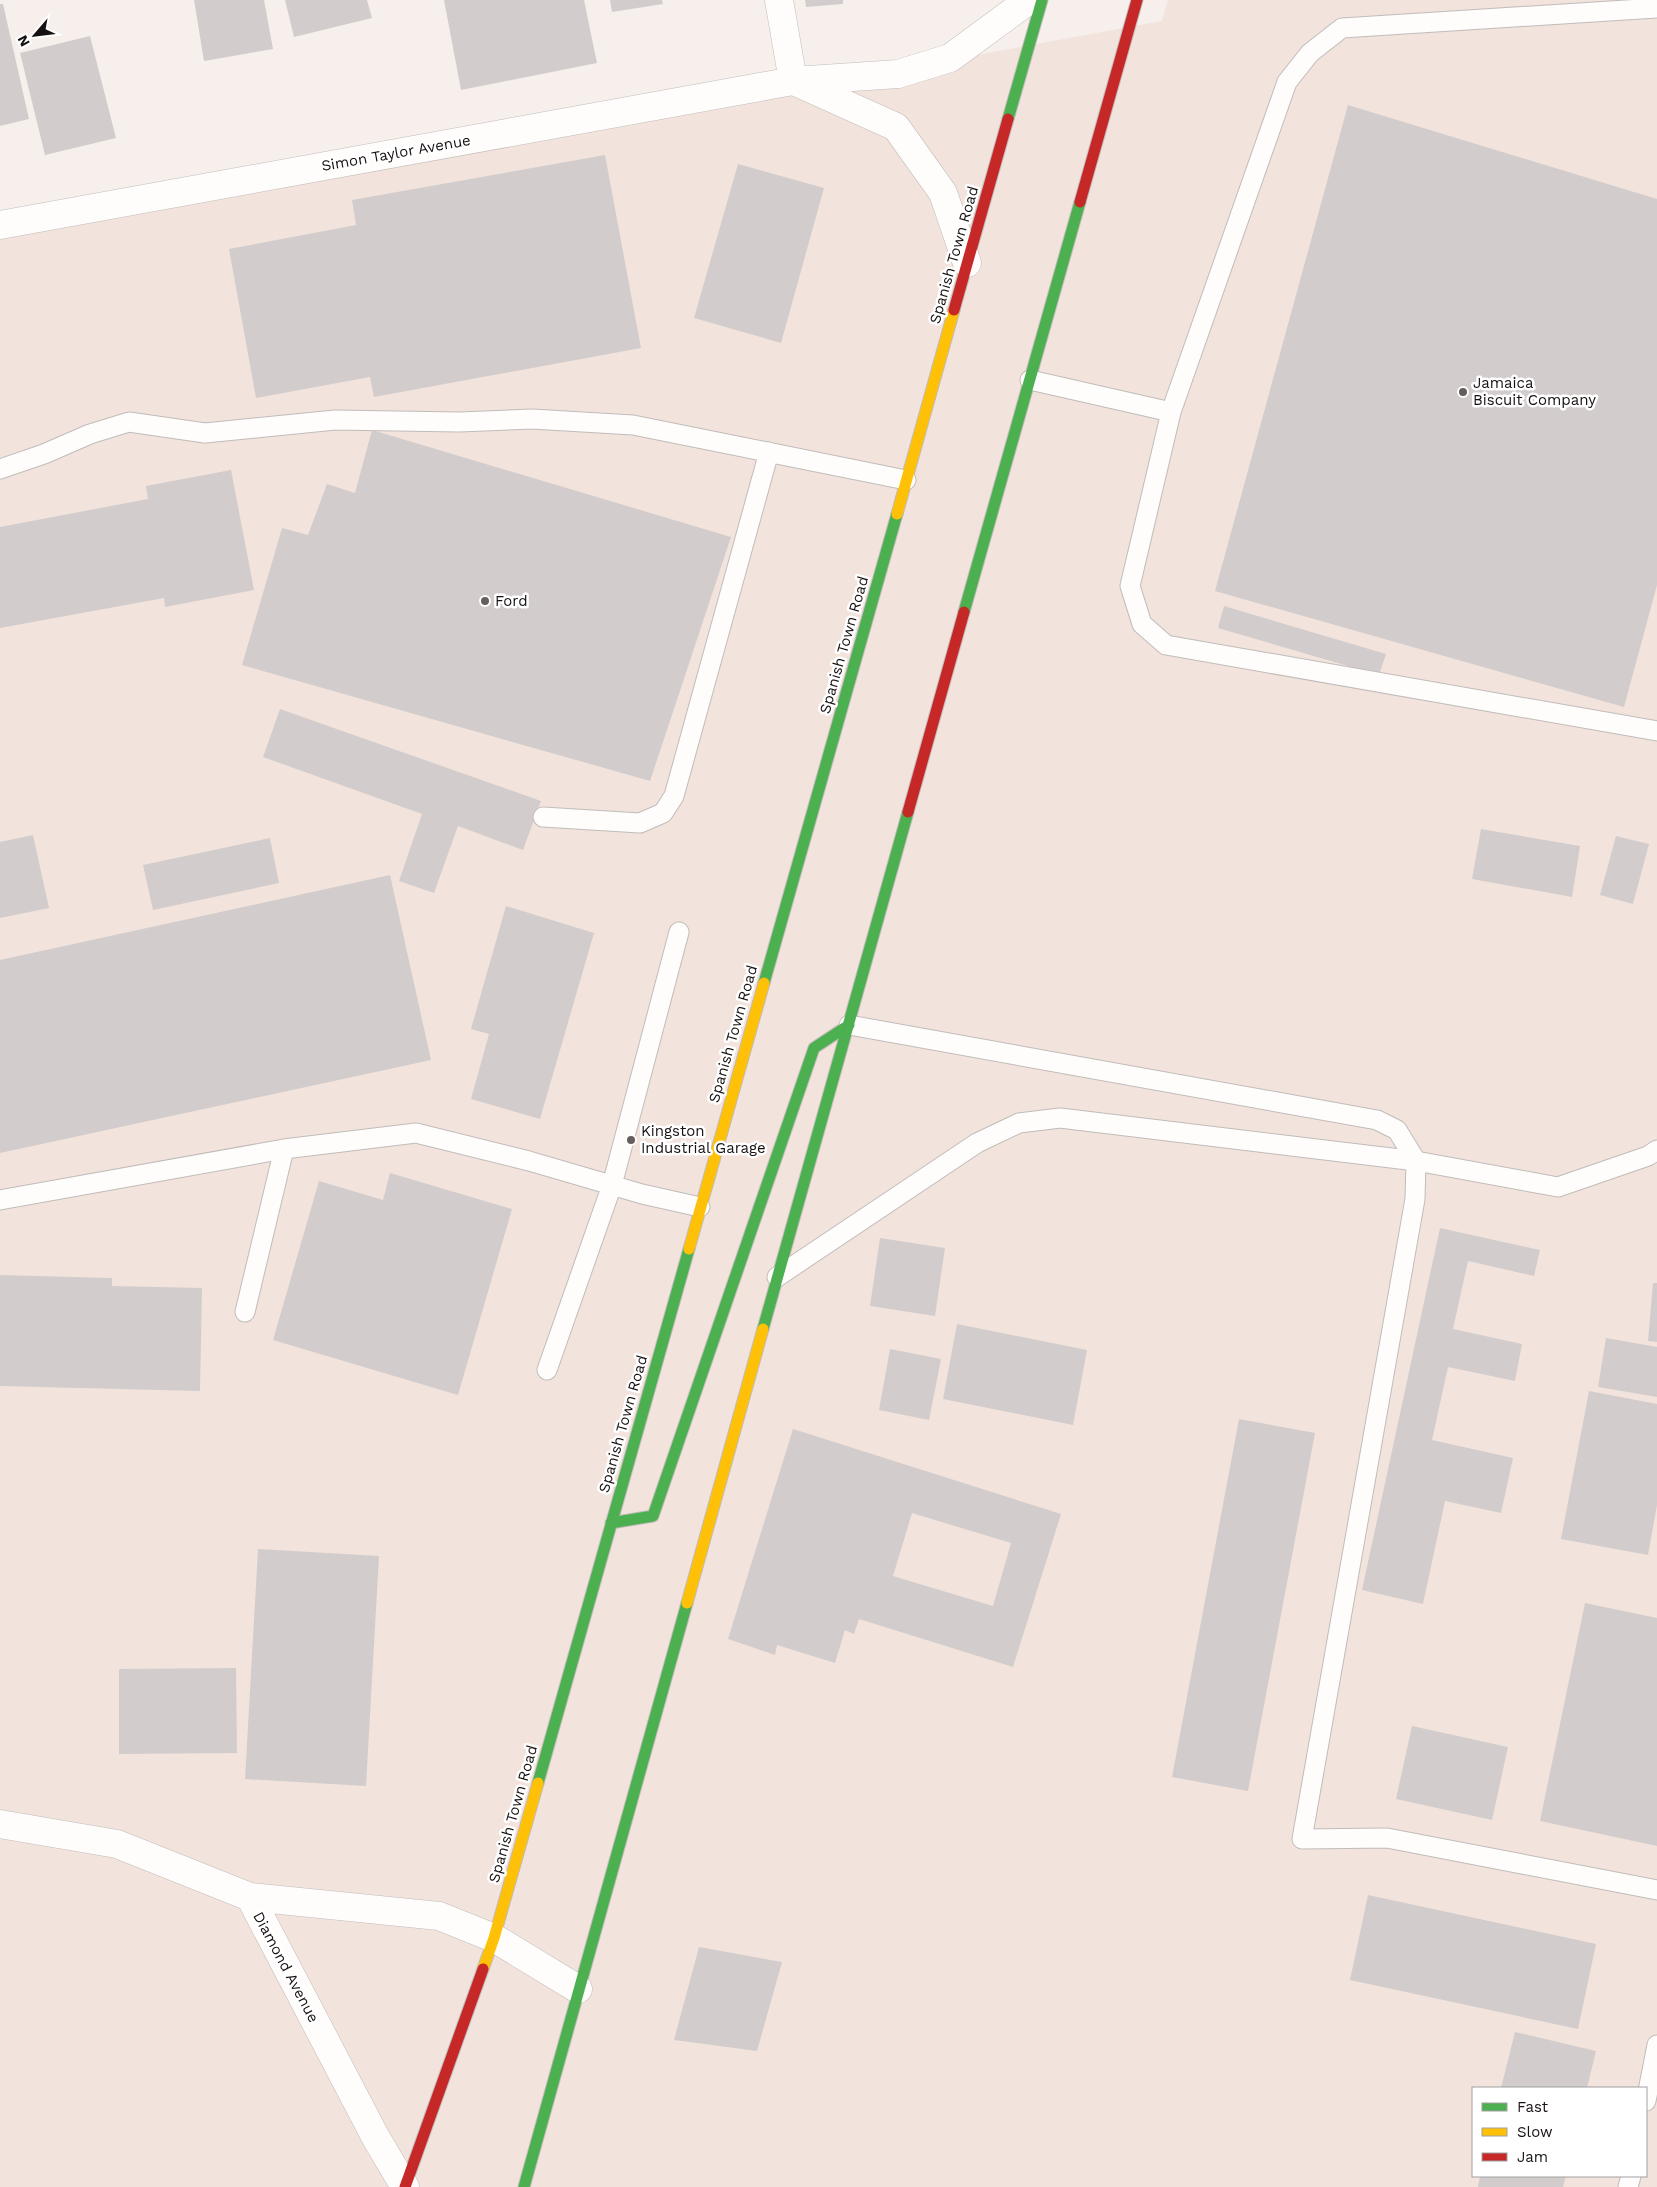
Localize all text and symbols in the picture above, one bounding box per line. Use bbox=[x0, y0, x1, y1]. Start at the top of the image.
north arrow bbox=[10, 10, 60, 60]
text: N bbox=[14, 33, 33, 49]
street label: Simon Taylor Avenue bbox=[320, 131, 472, 175]
street label: Spanish Town Road bbox=[926, 184, 982, 326]
place label: Jamaica Biscuit Company bbox=[1473, 374, 1596, 409]
marker: Jamaica Biscuit Company bbox=[1457, 386, 1469, 398]
street label: Spanish Town Road bbox=[816, 574, 872, 716]
place label: Ford bbox=[495, 592, 528, 610]
marker: Ford bbox=[479, 595, 491, 607]
street label: Spanish Town Road bbox=[705, 963, 761, 1105]
place label: Kingston Industrial Garage bbox=[641, 1122, 766, 1157]
marker: Kingston Industrial Garage bbox=[625, 1134, 637, 1146]
street label: Spanish Town Road bbox=[595, 1353, 651, 1495]
street label: Spanish Town Road bbox=[485, 1743, 541, 1885]
street label: Diamond Avenue bbox=[249, 1909, 323, 2025]
legend bbox=[1472, 2087, 1647, 2177]
text: Fast bbox=[1517, 2098, 1549, 2116]
text: Slow bbox=[1517, 2123, 1553, 2141]
text: Jam bbox=[1517, 2148, 1548, 2166]

